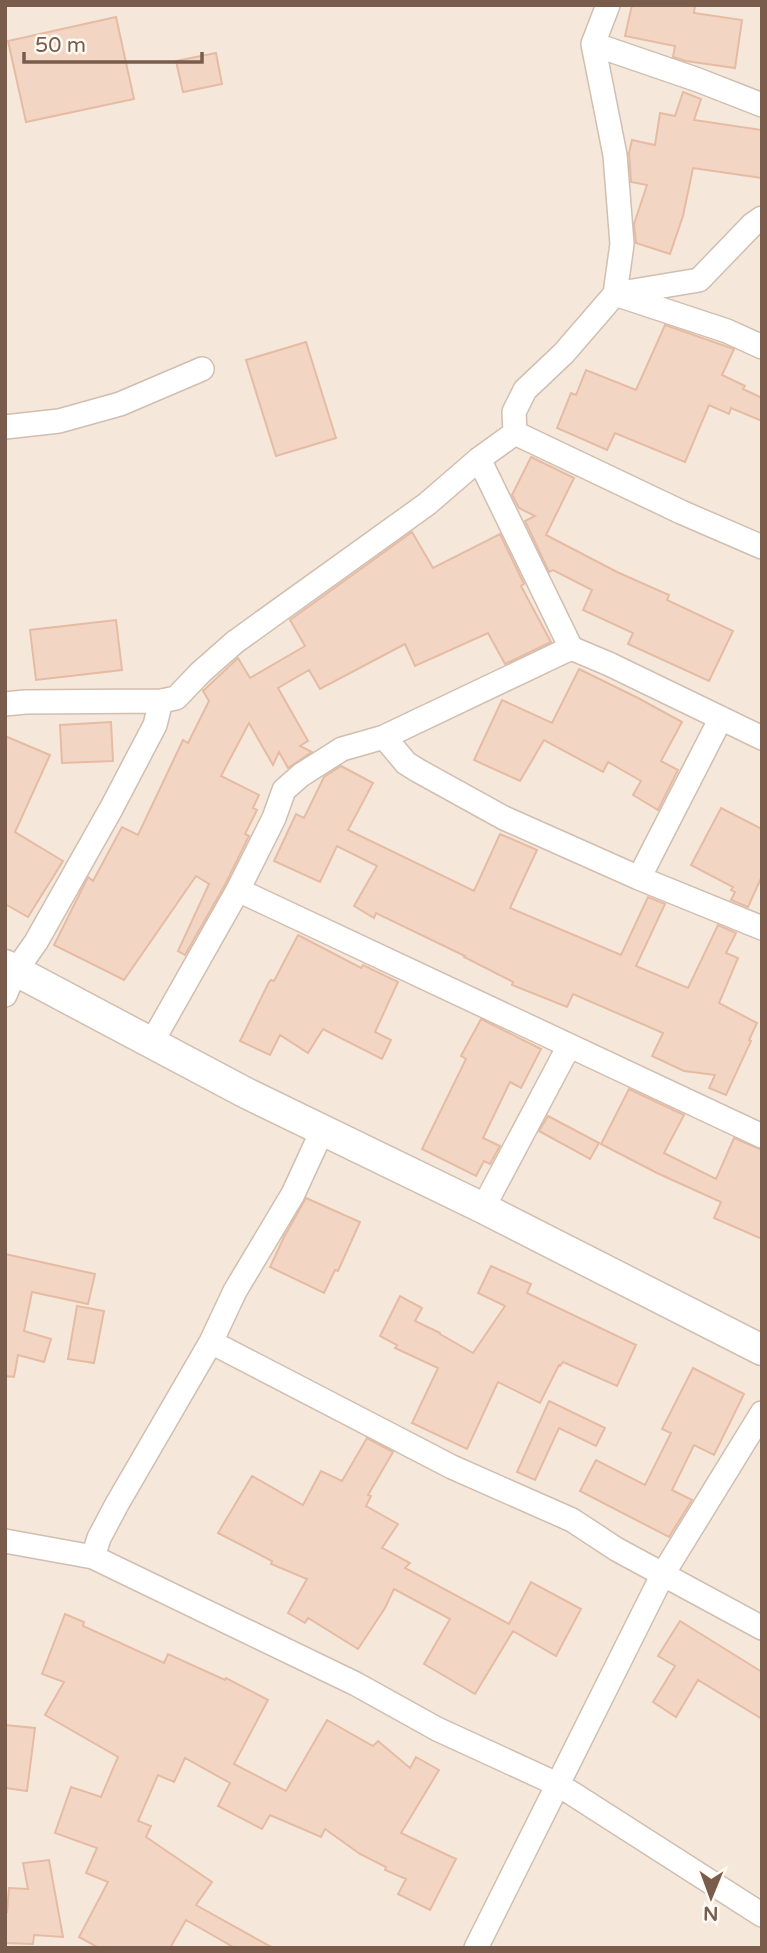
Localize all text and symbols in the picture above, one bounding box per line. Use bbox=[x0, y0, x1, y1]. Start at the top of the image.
scale bar bbox=[24, 21, 203, 65]
text: 50 m bbox=[35, 33, 86, 58]
north arrow bbox=[676, 1862, 746, 1932]
text: N bbox=[703, 1902, 719, 1924]

